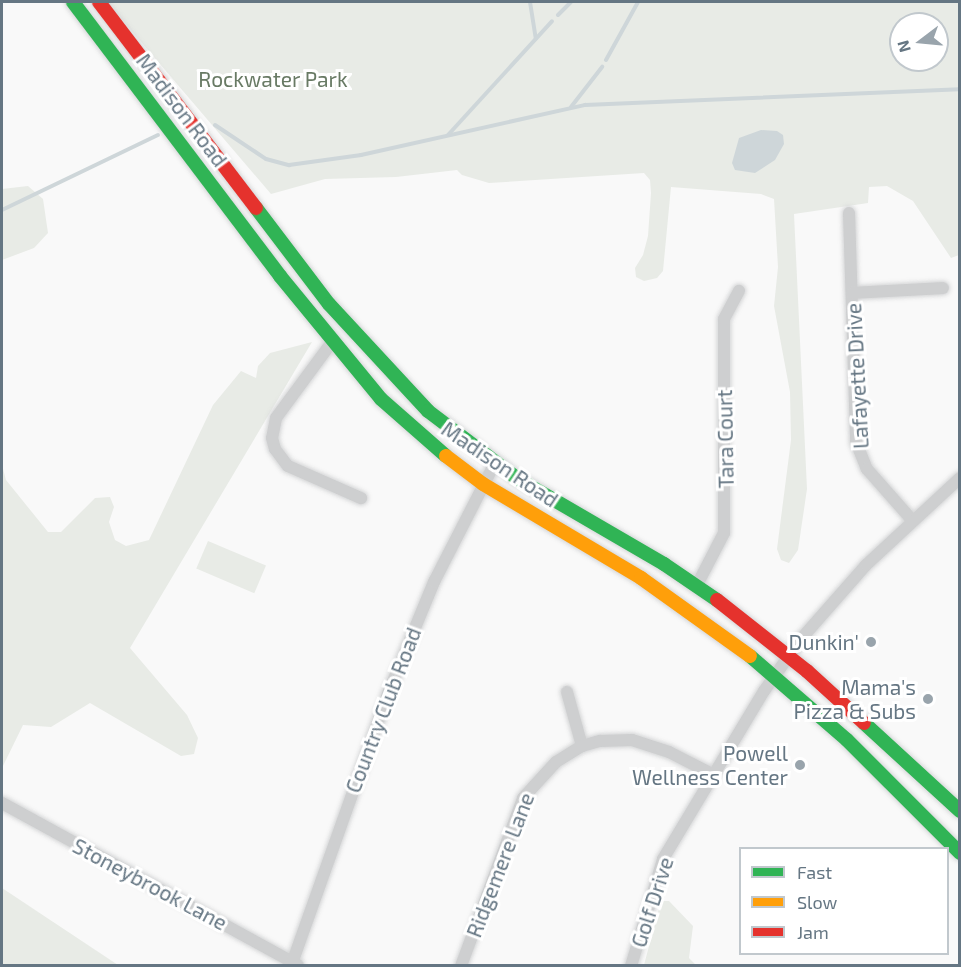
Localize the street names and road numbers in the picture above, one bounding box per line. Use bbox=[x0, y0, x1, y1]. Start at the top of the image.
street label: Madison Road bbox=[131, 48, 233, 172]
street label: Lafayette Drive bbox=[841, 302, 873, 450]
street label: Tara Court bbox=[712, 389, 738, 489]
street label: Madison Road bbox=[437, 416, 563, 512]
street label: Country Club Road bbox=[340, 624, 426, 796]
street label: Ridgemere Lane bbox=[461, 789, 539, 941]
street label: Stoneybrook Lane bbox=[68, 833, 232, 935]
street label: Golf Drive bbox=[626, 854, 678, 950]

